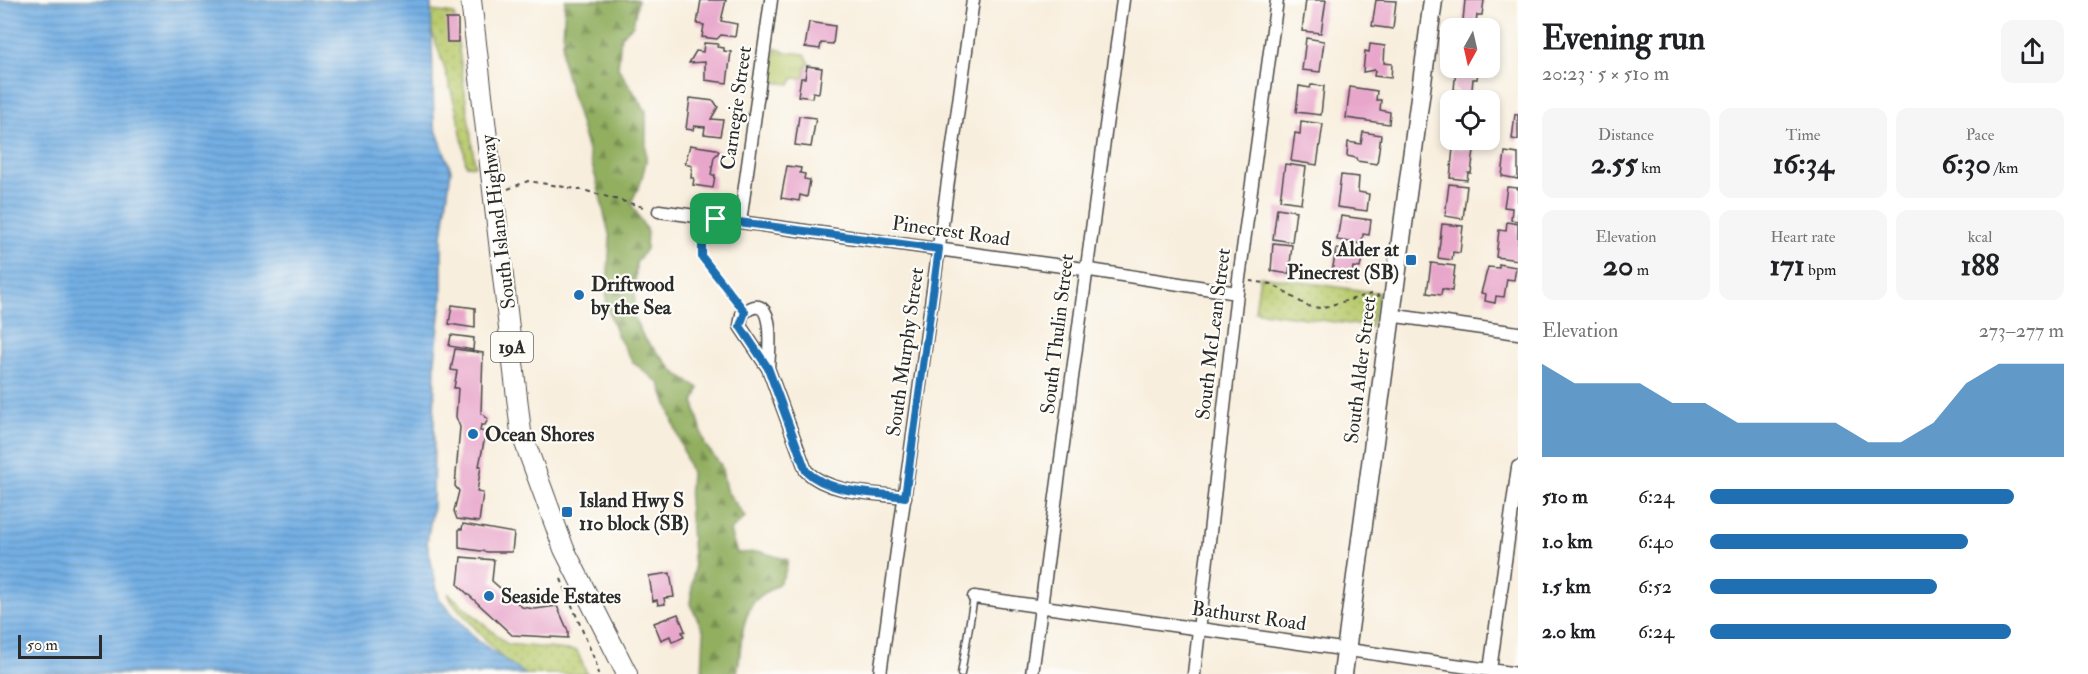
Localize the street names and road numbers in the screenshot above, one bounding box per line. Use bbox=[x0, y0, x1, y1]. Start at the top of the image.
street label: Carnegie Street bbox=[715, 44, 757, 172]
street label: South Island Highway bbox=[475, 132, 521, 311]
street label: Pinecrest Road bbox=[890, 210, 1012, 252]
street label: South McLean Street bbox=[1190, 246, 1236, 421]
street label: South Thulin Street bbox=[1035, 252, 1079, 415]
street label: South Murphy Street bbox=[881, 265, 930, 438]
street label: South Alder Street bbox=[1339, 295, 1381, 445]
road number: 19A bbox=[491, 332, 533, 362]
street label: Bathurst Road bbox=[1190, 596, 1308, 636]

